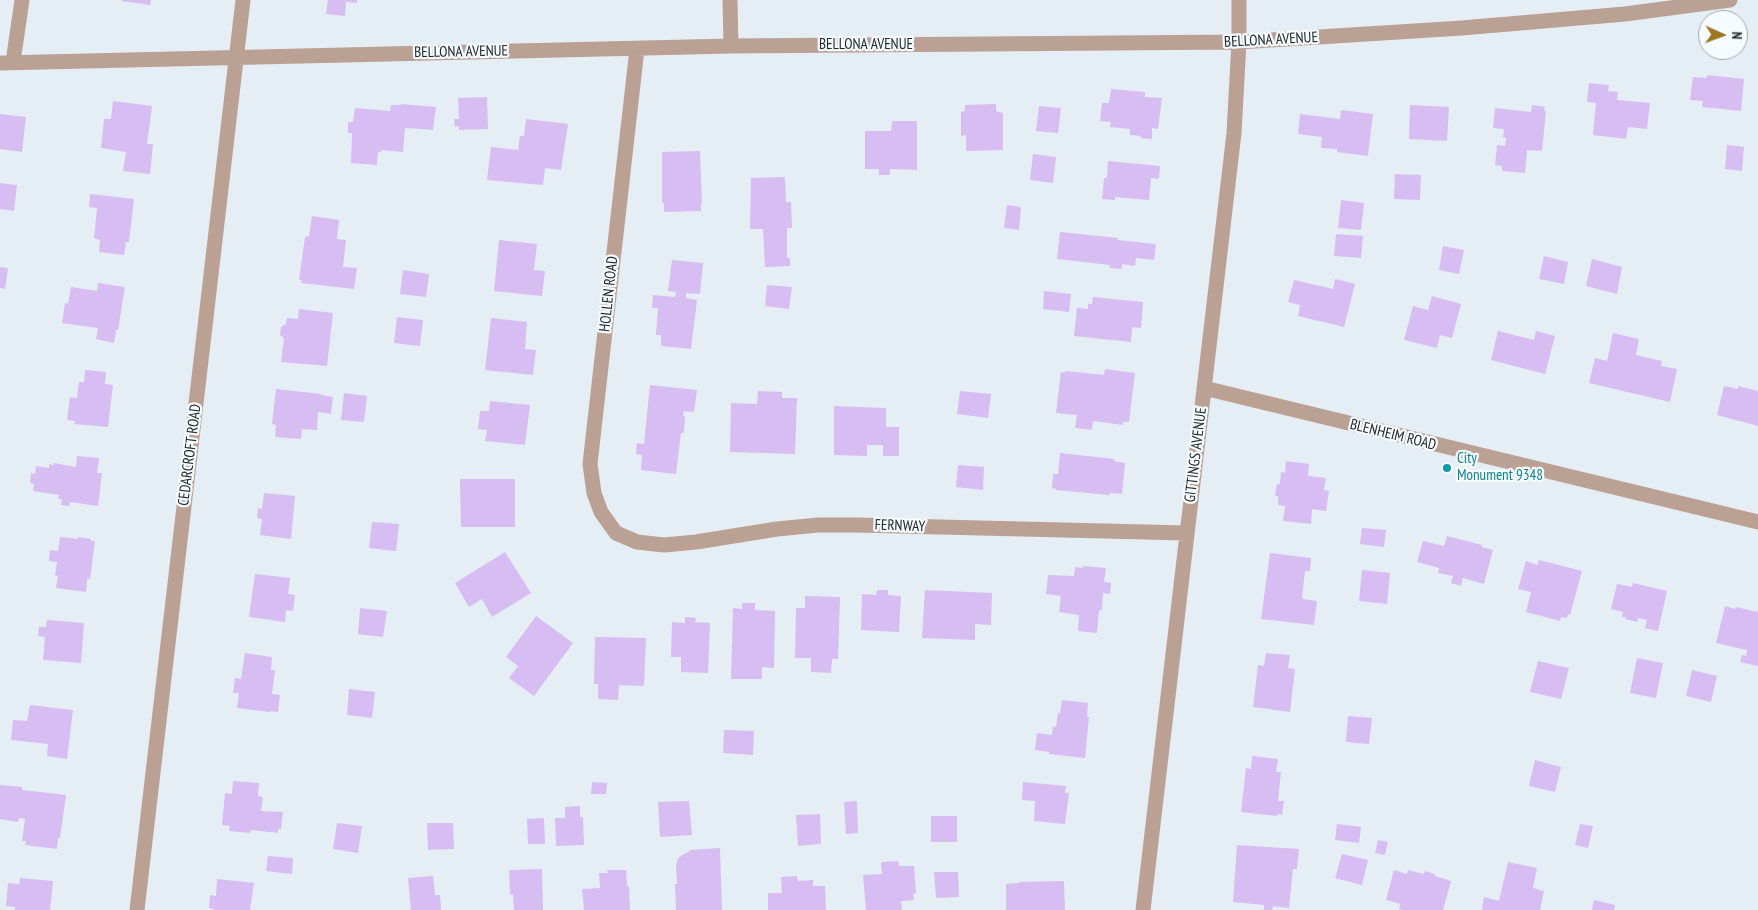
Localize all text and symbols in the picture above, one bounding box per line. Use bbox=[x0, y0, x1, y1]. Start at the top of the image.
north arrow bbox=[1698, 10, 1748, 60]
street label: BELLONA AVENUE bbox=[1224, 29, 1318, 51]
text: N bbox=[1728, 31, 1746, 40]
street label: BELLONA AVENUE bbox=[819, 36, 913, 54]
street label: BELLONA AVENUE bbox=[414, 42, 508, 62]
street label: HOLLEN ROAD bbox=[596, 255, 622, 333]
street label: CEDARCROFT ROAD bbox=[175, 403, 205, 507]
street label: GITTINGS AVENUE bbox=[1181, 407, 1211, 503]
street label: BLENHEIM ROAD bbox=[1348, 416, 1438, 454]
place label: City Monument 9348 bbox=[1457, 450, 1543, 485]
marker: City Monument 9348 bbox=[1441, 462, 1453, 474]
street label: FERNWAY bbox=[874, 516, 926, 536]

